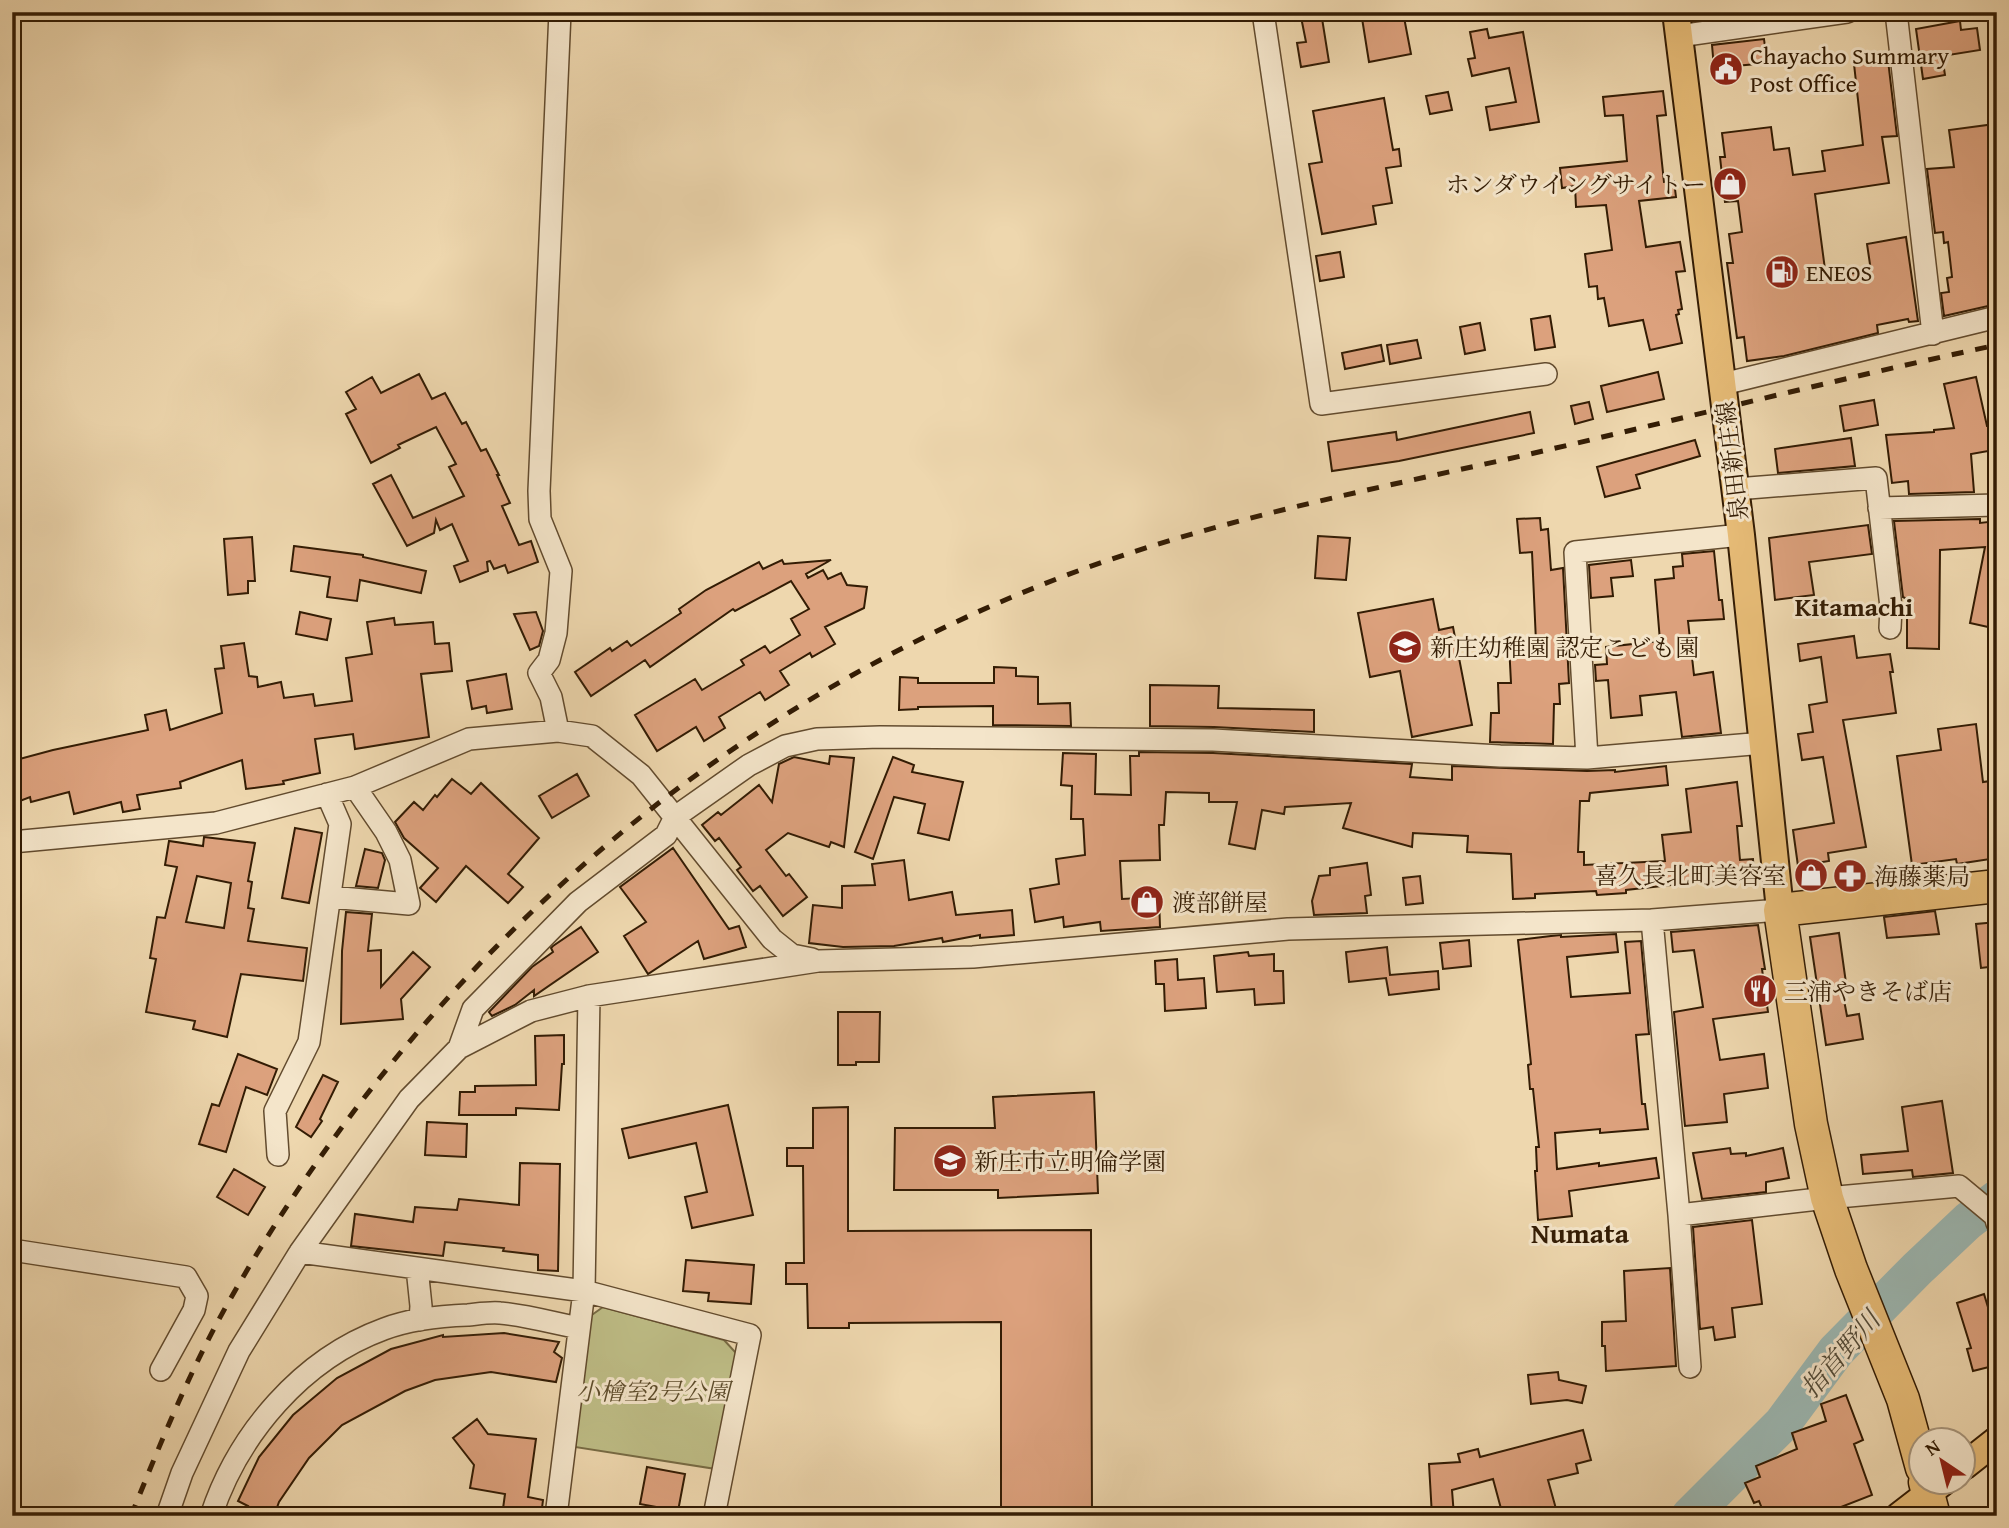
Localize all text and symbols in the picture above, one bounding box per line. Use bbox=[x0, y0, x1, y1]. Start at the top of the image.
place label: Chayacho Summary Post Office bbox=[1750, 38, 1949, 101]
public building icon: Chayacho Summary Post Office bbox=[1707, 50, 1745, 88]
shop icon: ホンダウイングサイトー bbox=[1711, 165, 1749, 203]
place label: ホンダウイングサイトー bbox=[1446, 167, 1706, 202]
fuel station icon: ENEOS bbox=[1763, 253, 1801, 291]
place label: ENEOS bbox=[1806, 255, 1872, 290]
street label: 泉田新庄線 bbox=[1707, 399, 1757, 523]
district label: Kitamachi bbox=[1795, 587, 1913, 626]
school or university icon: 新庄幼稚園 認定こども園 bbox=[1386, 628, 1424, 666]
place label: 新庄幼稚園 認定こども園 bbox=[1430, 630, 1699, 665]
shop icon: 喜久長北町美容室 bbox=[1792, 856, 1830, 894]
pharmacy icon: 海藤薬局 bbox=[1831, 857, 1869, 895]
place label: 喜久長北町美容室 bbox=[1594, 858, 1786, 893]
place label: 海藤薬局 bbox=[1874, 859, 1970, 894]
shop icon: 渡部餅屋 bbox=[1128, 883, 1166, 921]
place label: 渡部餅屋 bbox=[1172, 885, 1268, 920]
restaurant icon: 三浦やきそば店 bbox=[1741, 972, 1779, 1010]
place label: 三浦やきそば店 bbox=[1784, 974, 1952, 1009]
school or university icon: 新庄市立明倫学園 bbox=[931, 1142, 969, 1180]
place label: 新庄市立明倫学園 bbox=[974, 1144, 1166, 1179]
district label: Numata bbox=[1531, 1212, 1630, 1253]
water label: 指首野川 bbox=[1791, 1300, 1891, 1406]
park label: 小檜室2号公園 bbox=[576, 1374, 734, 1409]
north arrow bbox=[1908, 1426, 1978, 1496]
text: N bbox=[1919, 1432, 1946, 1462]

